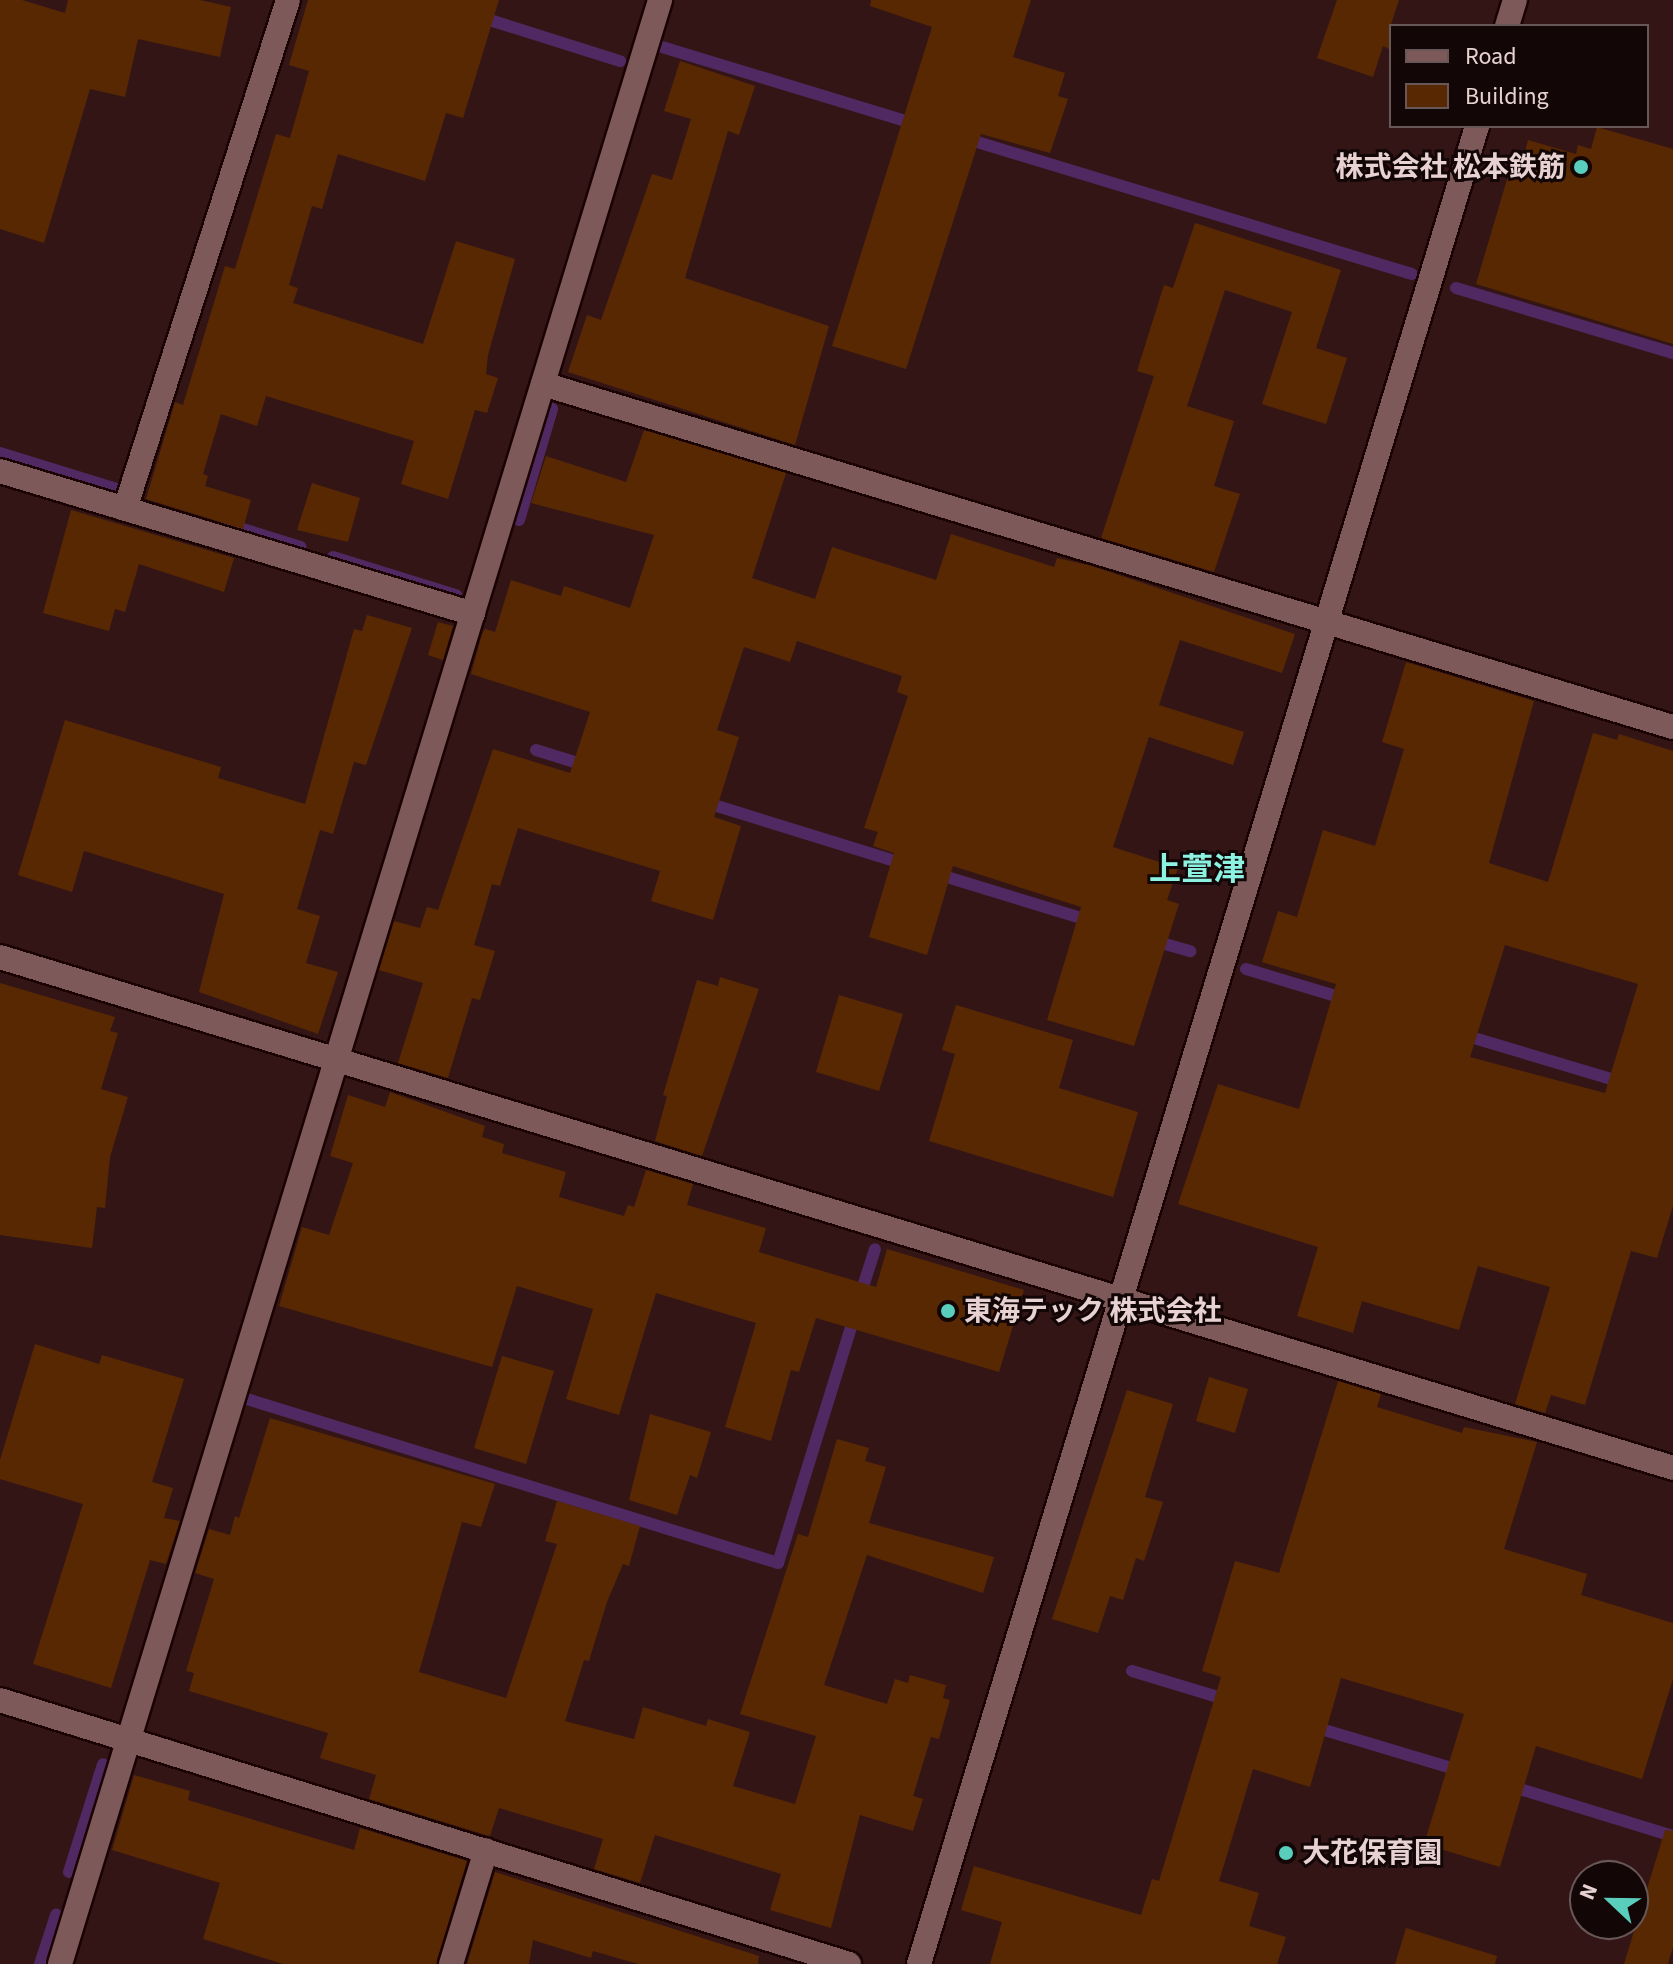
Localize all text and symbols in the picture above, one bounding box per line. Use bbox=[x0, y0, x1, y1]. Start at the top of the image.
legend bbox=[1389, 24, 1649, 128]
text: Road bbox=[1465, 39, 1517, 74]
text: Building bbox=[1465, 79, 1549, 114]
place label: 株式会社 松本鉄筋 bbox=[1335, 150, 1565, 184]
marker: 株式会社 松本鉄筋 bbox=[1572, 158, 1590, 176]
district label: 上萱津 bbox=[1149, 851, 1245, 889]
place label: 東海テック 株式会社 bbox=[964, 1294, 1222, 1328]
marker: 東海テック 株式会社 bbox=[939, 1302, 957, 1320]
place label: 大花保育園 bbox=[1302, 1836, 1442, 1870]
marker: 大花保育園 bbox=[1277, 1844, 1295, 1862]
north arrow bbox=[1569, 1860, 1649, 1940]
text: N bbox=[1571, 1879, 1606, 1905]

